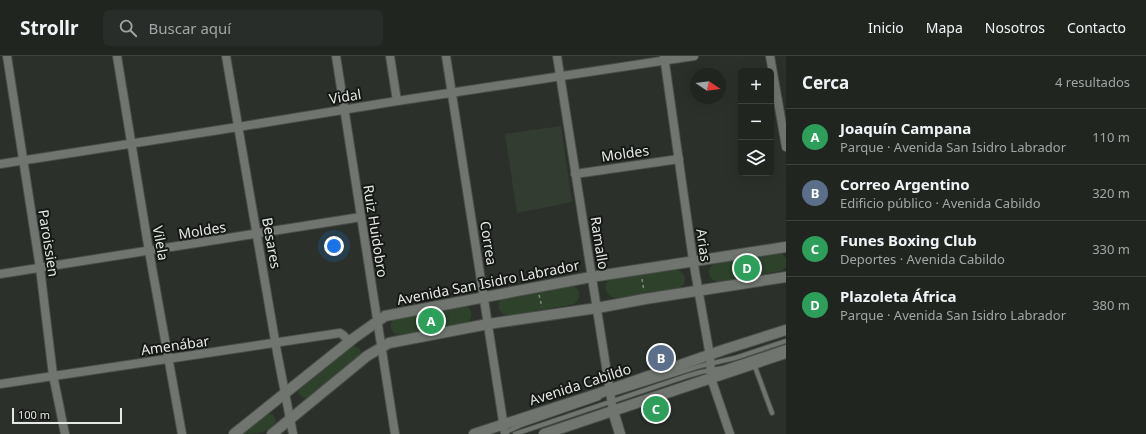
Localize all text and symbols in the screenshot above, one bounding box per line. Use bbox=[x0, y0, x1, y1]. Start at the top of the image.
search box bbox=[103, 10, 383, 46]
text: Strollr bbox=[20, 15, 79, 41]
icon: search bbox=[117, 17, 139, 39]
text: Buscar aquí bbox=[149, 18, 231, 38]
text: Inicio bbox=[868, 18, 904, 37]
text: Mapa bbox=[926, 18, 963, 37]
text: Nosotros bbox=[985, 18, 1045, 37]
text: Contacto bbox=[1067, 18, 1126, 37]
north arrow bbox=[690, 68, 726, 104]
map controls bbox=[738, 68, 774, 176]
button: + bbox=[738, 68, 774, 104]
text: Cerca bbox=[802, 71, 849, 94]
text: 4 resultados bbox=[1055, 73, 1130, 91]
street label: Vidal bbox=[328, 84, 362, 108]
button: − bbox=[738, 104, 774, 140]
text: Joaquín Campana bbox=[840, 118, 971, 138]
text: A bbox=[811, 128, 820, 146]
text: 110 m bbox=[1092, 128, 1130, 146]
text: Parque · Avenida San Isidro Labrador bbox=[840, 138, 1066, 156]
street label: Moldes bbox=[600, 140, 650, 166]
button: layers bbox=[738, 140, 774, 176]
text: Correo Argentino bbox=[840, 174, 970, 194]
street label: Ruiz Huidobro bbox=[359, 183, 393, 279]
text: B bbox=[811, 184, 819, 202]
text: 320 m bbox=[1092, 184, 1130, 202]
text: Edificio público · Avenida Cabildo bbox=[840, 194, 1041, 212]
street label: Paroissien bbox=[34, 208, 64, 278]
street label: Ramallo bbox=[586, 215, 614, 271]
street label: Besares bbox=[258, 216, 286, 270]
street label: Moldes bbox=[177, 217, 227, 243]
street label: Correa bbox=[476, 220, 502, 266]
street label: Vilela bbox=[149, 224, 173, 262]
street label: Arias bbox=[692, 227, 716, 263]
text: Funes Boxing Club bbox=[840, 230, 977, 250]
your location bbox=[324, 236, 344, 256]
text: C bbox=[811, 240, 819, 258]
text: 330 m bbox=[1092, 240, 1130, 258]
text: Deportes · Avenida Cabildo bbox=[840, 250, 1005, 268]
pin: D bbox=[734, 253, 760, 283]
street label: Avenida San Isidro Labrador bbox=[395, 255, 581, 309]
text: Plazoleta África bbox=[840, 286, 956, 306]
text: D bbox=[810, 296, 820, 314]
text: 380 m bbox=[1092, 296, 1130, 314]
pin: A bbox=[418, 306, 444, 336]
text: Parque · Avenida San Isidro Labrador bbox=[840, 306, 1066, 324]
street label: Amenábar bbox=[140, 331, 211, 359]
pin: B bbox=[648, 343, 674, 373]
street label: Avenida Cabildo bbox=[527, 359, 633, 409]
pin: C bbox=[643, 394, 669, 424]
scale bar bbox=[12, 406, 122, 425]
text: 100 m bbox=[18, 407, 50, 422]

